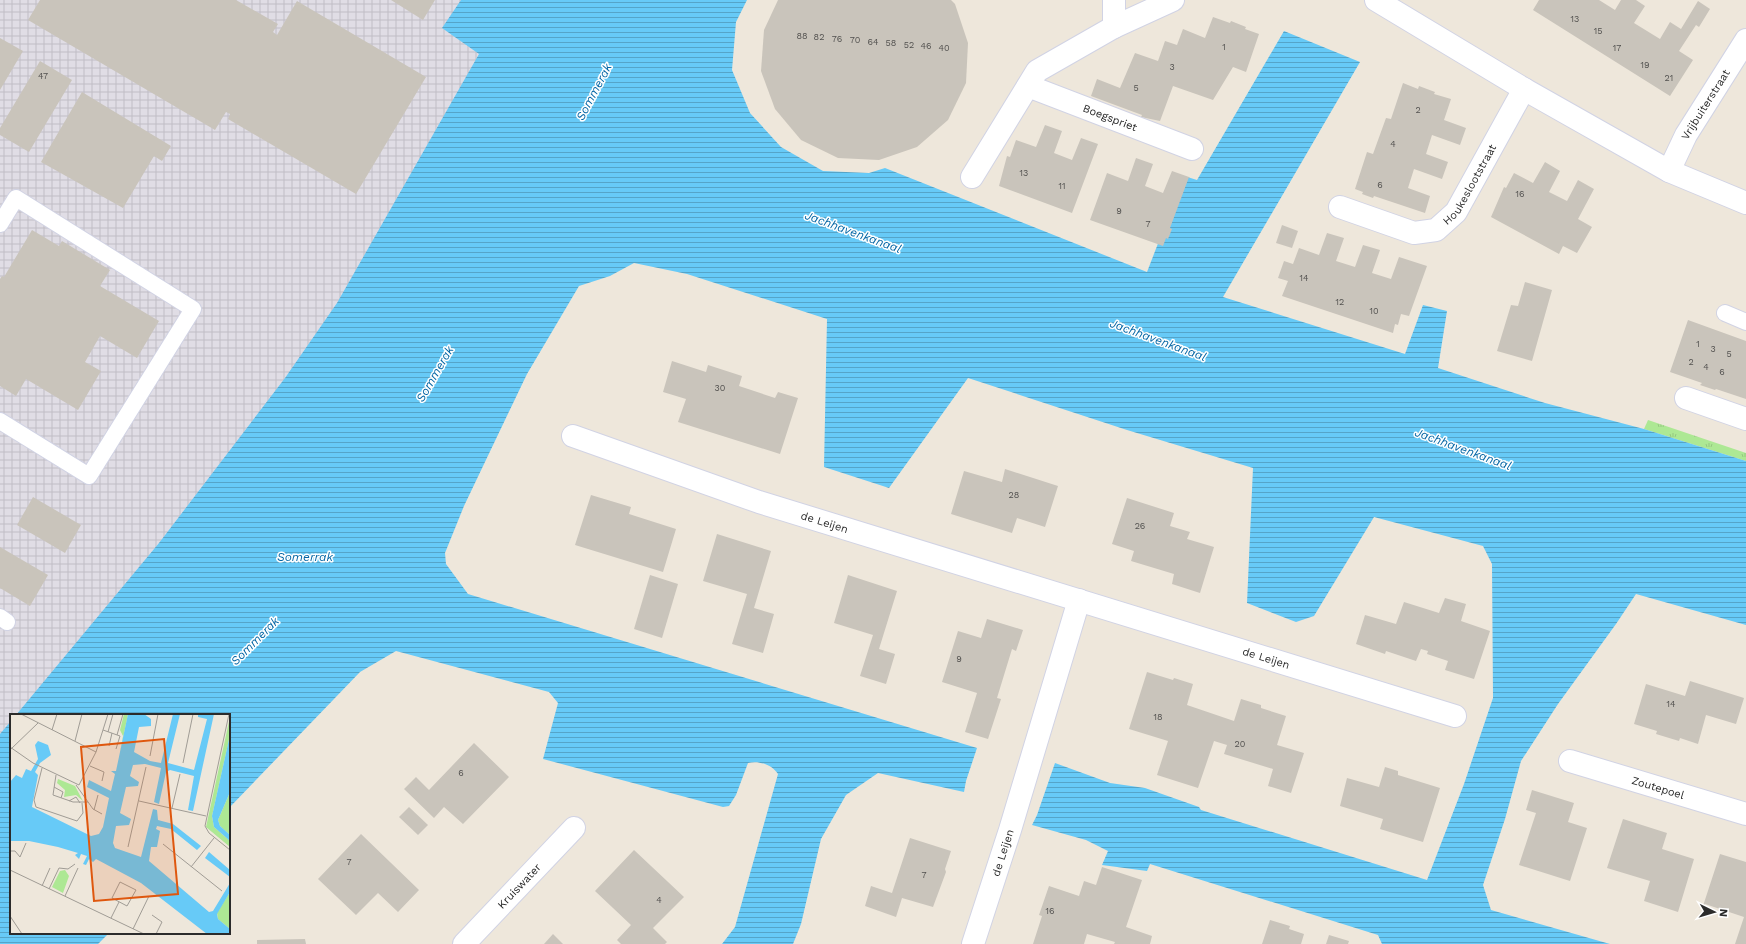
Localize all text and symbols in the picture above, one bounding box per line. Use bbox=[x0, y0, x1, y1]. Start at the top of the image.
house number: 13 bbox=[1571, 14, 1579, 24]
house number: 15 bbox=[1594, 26, 1602, 36]
house number: 88 bbox=[796, 31, 808, 41]
house number: 82 bbox=[814, 32, 824, 42]
house number: 76 bbox=[832, 34, 842, 44]
house number: 70 bbox=[850, 35, 861, 45]
house number: 64 bbox=[868, 37, 879, 47]
house number: 58 bbox=[886, 38, 896, 48]
house number: 52 bbox=[904, 40, 914, 50]
house number: 46 bbox=[921, 41, 931, 51]
house number: 1 bbox=[1222, 42, 1226, 52]
house number: 40 bbox=[938, 43, 950, 53]
house number: 17 bbox=[1613, 43, 1621, 53]
house number: 19 bbox=[1640, 60, 1650, 70]
water label: Sommerak bbox=[573, 61, 615, 123]
house number: 3 bbox=[1169, 62, 1175, 72]
street label: Vrijbuiterstraat bbox=[1679, 67, 1733, 142]
house number: 47 bbox=[38, 71, 48, 81]
house number: 21 bbox=[1665, 73, 1673, 83]
house number: 5 bbox=[1133, 83, 1139, 93]
street label: Boegspriet bbox=[1081, 102, 1139, 134]
house number: 2 bbox=[1415, 105, 1421, 115]
house number: 4 bbox=[1390, 139, 1396, 149]
street label: Houkeslootstraat bbox=[1440, 142, 1499, 228]
house number: 13 bbox=[1020, 168, 1028, 178]
house number: 6 bbox=[1377, 180, 1383, 190]
house number: 11 bbox=[1058, 181, 1066, 191]
house number: 16 bbox=[1516, 189, 1524, 199]
house number: 9 bbox=[1116, 206, 1122, 216]
water label: Jachhavenkanaal bbox=[803, 208, 903, 256]
house number: 7 bbox=[1145, 219, 1151, 229]
house number: 14 bbox=[1299, 273, 1309, 283]
house number: 12 bbox=[1336, 297, 1344, 307]
house number: 10 bbox=[1369, 306, 1379, 316]
water label: Jachhavenkanaal bbox=[1108, 316, 1208, 364]
house number: 1 bbox=[1696, 339, 1700, 349]
water label: Sommerak bbox=[413, 343, 457, 405]
house number: 3 bbox=[1710, 344, 1716, 354]
house number: 5 bbox=[1726, 349, 1732, 359]
house number: 2 bbox=[1688, 357, 1694, 367]
house number: 4 bbox=[1703, 362, 1709, 372]
house number: 6 bbox=[1719, 367, 1725, 377]
house number: 30 bbox=[715, 383, 726, 393]
water label: Jachhavenkanaal bbox=[1413, 425, 1513, 473]
house number: 28 bbox=[1009, 490, 1019, 500]
street label: de Leijen bbox=[799, 509, 850, 536]
house number: 26 bbox=[1135, 521, 1145, 531]
water label: Somerrak bbox=[277, 550, 333, 564]
water label: Sommerak bbox=[228, 614, 282, 668]
street label: de Leijen bbox=[1241, 645, 1291, 672]
house number: 9 bbox=[956, 654, 962, 664]
house number: 14 bbox=[1666, 699, 1676, 709]
house number: 18 bbox=[1153, 712, 1163, 722]
inset map bbox=[10, 714, 230, 934]
house number: 20 bbox=[1235, 739, 1246, 749]
house number: 6 bbox=[458, 768, 464, 778]
street label: Zoutepoel bbox=[1630, 774, 1686, 802]
street label: de Leijen bbox=[989, 828, 1017, 878]
house number: 7 bbox=[346, 857, 352, 867]
street label: Kruiswater bbox=[495, 861, 544, 912]
house number: 7 bbox=[921, 870, 927, 880]
north arrow bbox=[1694, 892, 1734, 932]
house number: 4 bbox=[656, 895, 662, 905]
house number: 16 bbox=[1046, 906, 1054, 916]
text: N bbox=[1717, 908, 1730, 917]

